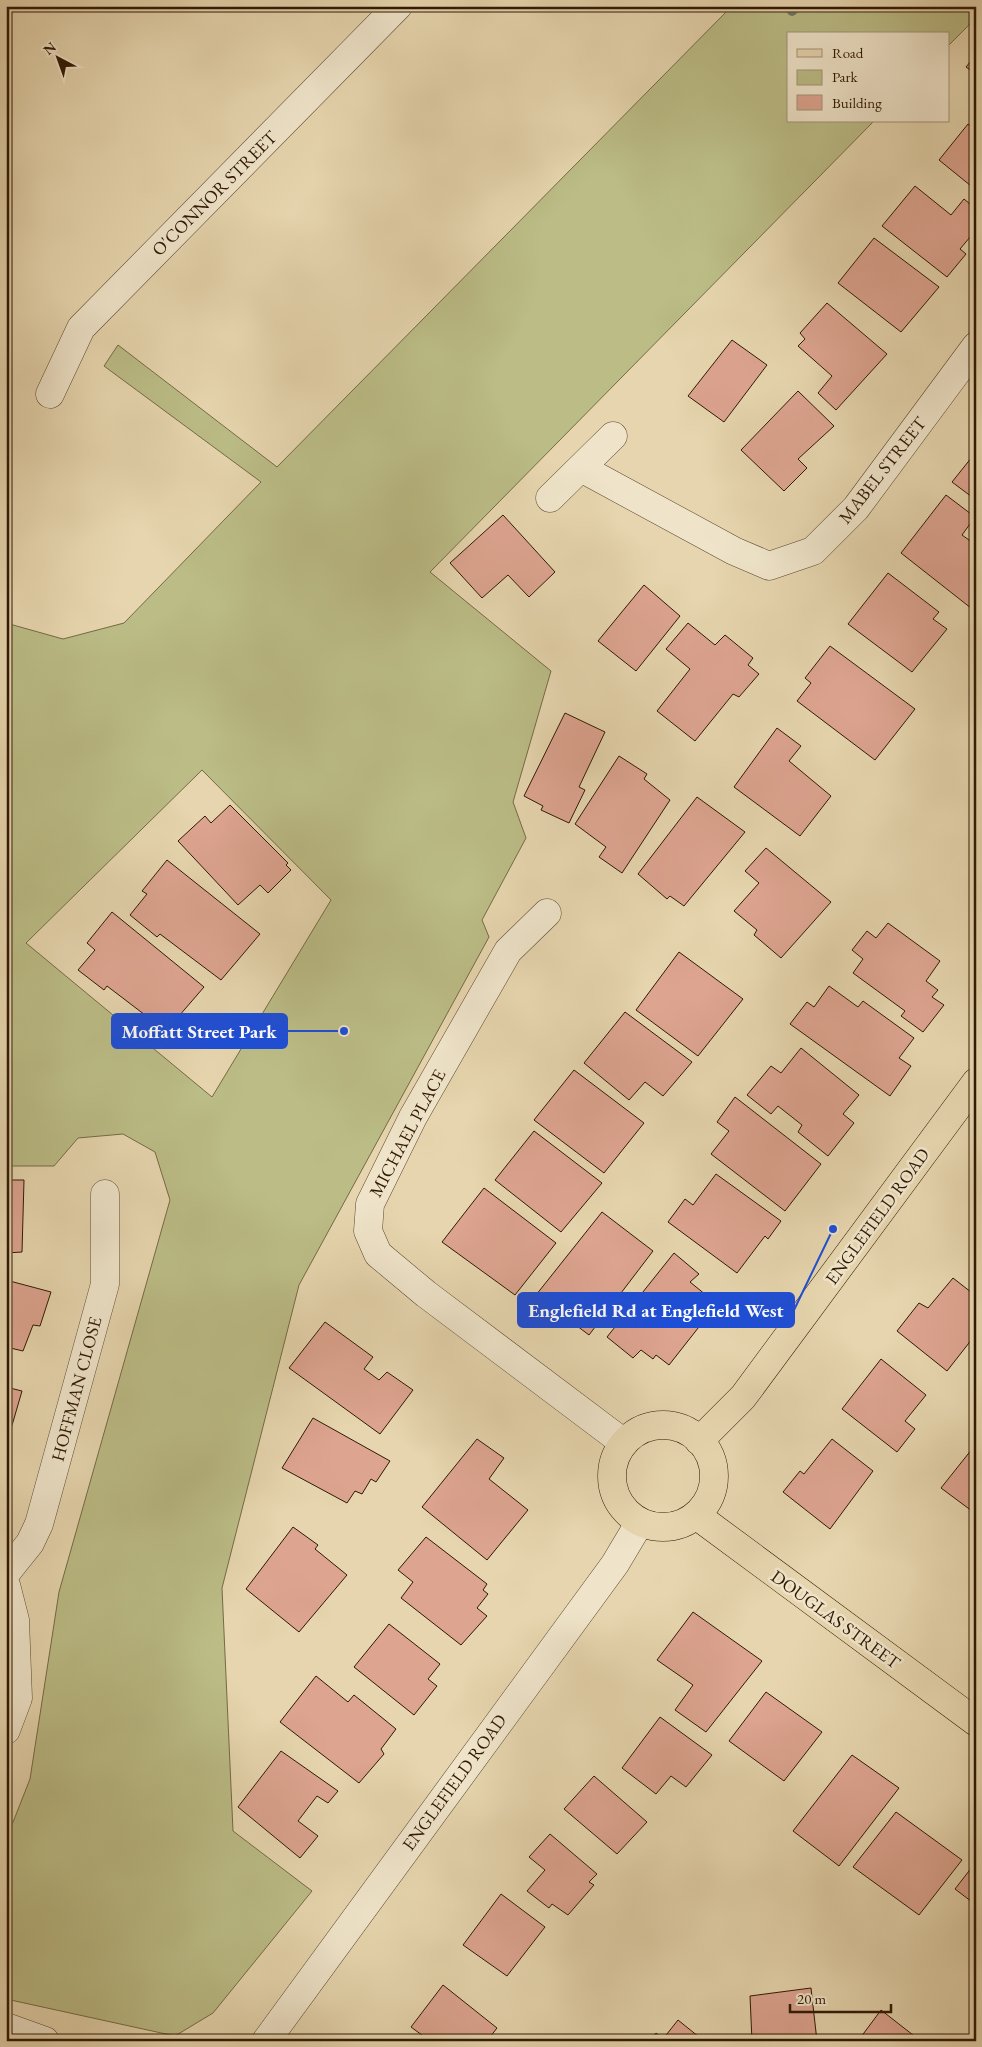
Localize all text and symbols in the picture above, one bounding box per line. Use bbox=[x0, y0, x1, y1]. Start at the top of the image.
north arrow bbox=[32, 32, 82, 82]
legend bbox=[787, 32, 950, 122]
text: N bbox=[39, 37, 60, 59]
text: Road bbox=[832, 43, 864, 62]
text: Park bbox=[832, 67, 859, 86]
text: Building bbox=[832, 93, 882, 112]
street label: O'CONNOR STREET bbox=[146, 125, 282, 261]
street label: MABEL STREET bbox=[833, 411, 931, 528]
callout: Moffatt Street Park bbox=[112, 1014, 287, 1048]
text: Moffatt Street Park bbox=[121, 1019, 277, 1044]
street label: MICHAEL PLACE bbox=[364, 1065, 450, 1201]
street label: ENGLEFIELD ROAD bbox=[820, 1143, 934, 1289]
callout: Englefield Rd at Englefield West bbox=[518, 1293, 794, 1327]
text: Englefield Rd at Englefield West bbox=[528, 1298, 784, 1323]
street label: HOFFMAN CLOSE bbox=[46, 1314, 106, 1464]
street label: DOUGLAS STREET bbox=[767, 1564, 906, 1674]
street label: ENGLEFIELD ROAD bbox=[397, 1709, 511, 1855]
scale bar bbox=[790, 1982, 891, 2014]
text: 20 m bbox=[797, 1989, 826, 2008]

